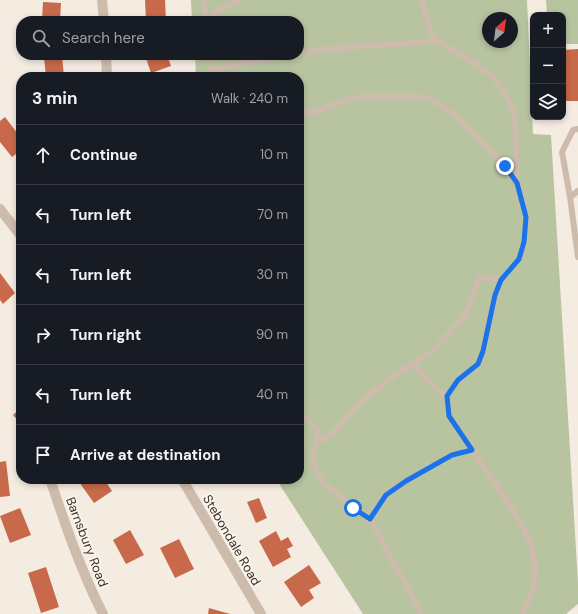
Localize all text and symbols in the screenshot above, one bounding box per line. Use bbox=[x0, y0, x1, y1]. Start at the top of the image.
north arrow bbox=[482, 12, 518, 48]
map controls bbox=[530, 12, 566, 120]
button: + bbox=[530, 12, 566, 48]
search box bbox=[16, 16, 304, 60]
icon: search bbox=[30, 27, 52, 49]
text: Search here bbox=[62, 28, 145, 48]
button: − bbox=[530, 48, 566, 84]
button: layers bbox=[530, 84, 566, 120]
text: 3 min bbox=[32, 87, 77, 109]
text: Walk · 240 m bbox=[211, 90, 288, 107]
icon: ahead bbox=[32, 144, 54, 166]
text: Continue bbox=[70, 145, 138, 165]
text: 10 m bbox=[260, 146, 288, 163]
route end bbox=[496, 157, 514, 175]
icon: left bbox=[32, 204, 54, 226]
text: Turn left bbox=[70, 205, 131, 225]
text: 70 m bbox=[257, 206, 288, 223]
icon: left bbox=[32, 264, 54, 286]
text: Turn left bbox=[70, 265, 131, 285]
text: 30 m bbox=[256, 266, 288, 283]
icon: right bbox=[32, 324, 54, 346]
text: Turn right bbox=[70, 325, 141, 345]
text: 90 m bbox=[256, 326, 288, 343]
icon: left bbox=[32, 384, 54, 406]
text: Turn left bbox=[70, 385, 131, 405]
text: 40 m bbox=[256, 386, 288, 403]
icon: arrive bbox=[32, 444, 54, 466]
text: Arrive at destination bbox=[70, 445, 221, 465]
street label: Stebondale Road bbox=[199, 491, 265, 589]
street label: Barnsbury Road bbox=[62, 495, 112, 589]
route start bbox=[344, 499, 362, 517]

